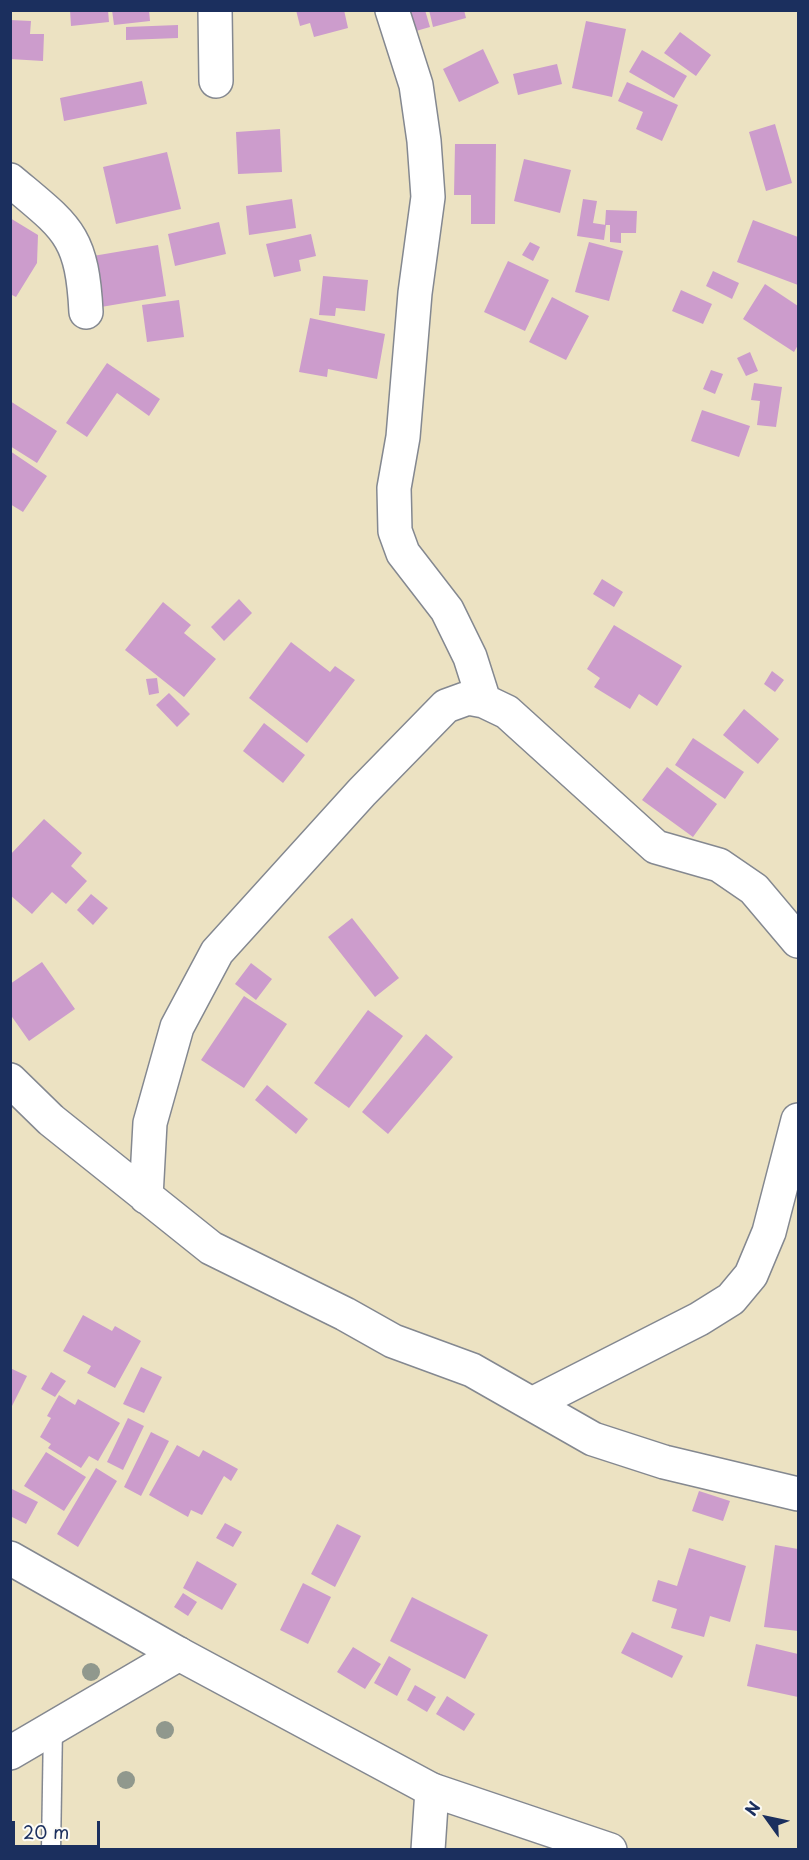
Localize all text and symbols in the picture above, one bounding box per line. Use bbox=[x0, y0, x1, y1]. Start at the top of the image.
north arrow bbox=[737, 1788, 797, 1848]
text: N bbox=[738, 1796, 765, 1820]
scale bar bbox=[15, 1809, 104, 1847]
text: 20 m bbox=[23, 1818, 69, 1845]

